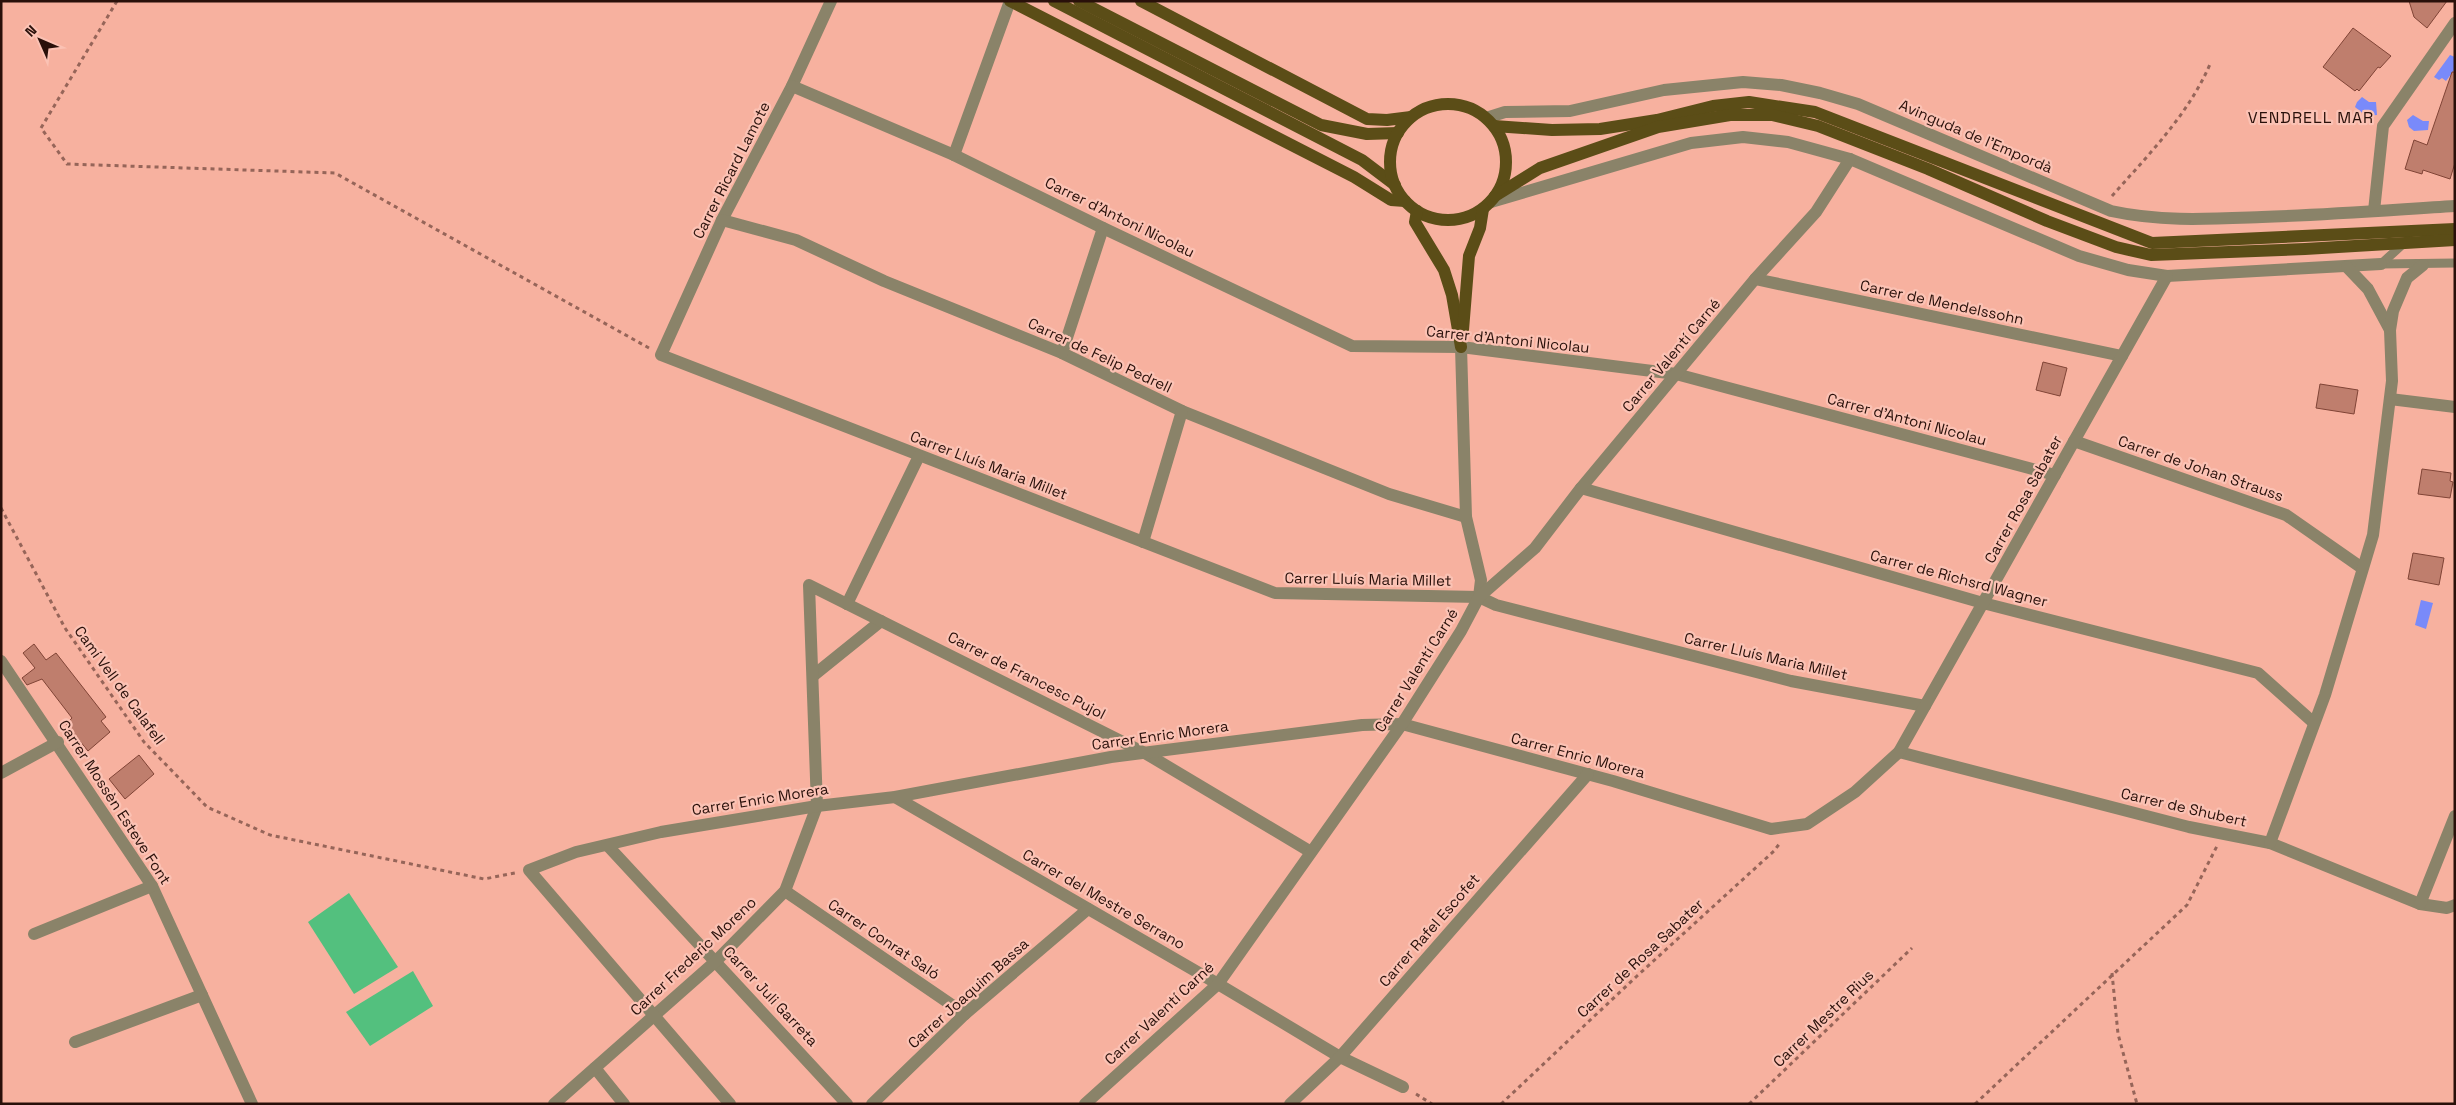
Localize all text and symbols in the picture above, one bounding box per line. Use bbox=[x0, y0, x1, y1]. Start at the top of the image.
north arrow bbox=[15, 15, 65, 65]
text: N bbox=[21, 21, 40, 40]
street label: Avinguda de l'Empordà bbox=[1896, 95, 2056, 177]
street label: Carrer Ricard Lamote bbox=[688, 98, 774, 242]
district label: VENDRELL MAR bbox=[2248, 107, 2374, 128]
street label: Carrer d'Antoni Nicolau bbox=[1042, 173, 1198, 261]
street label: Carrer de Mendelssohn bbox=[1858, 275, 2026, 329]
street label: Carrer Valentí Carné bbox=[1618, 294, 1724, 416]
street label: Carrer de Felip Pedrell bbox=[1025, 313, 1175, 397]
street label: Carrer d'Antoni Nicolau bbox=[1425, 321, 1591, 357]
street label: Carrer d'Antoni Nicolau bbox=[1825, 389, 1989, 449]
street label: Carrer Lluís Maria Millet bbox=[908, 426, 1070, 504]
street label: Carrer Rosa Sabater bbox=[1980, 431, 2066, 566]
street label: Carrer de Johan Strauss bbox=[2116, 431, 2286, 505]
street label: Carrer de Richsrd Wagner bbox=[1868, 545, 2050, 611]
street label: Carrer Lluís Maria Millet bbox=[1284, 568, 1452, 590]
street label: Carrer Valentí Carné bbox=[1370, 604, 1462, 736]
street label: Camí Vell de Calafell bbox=[70, 622, 170, 748]
street label: Carrer de Francesc Pujol bbox=[945, 627, 1109, 723]
street label: Carrer Lluís Maria Millet bbox=[1682, 628, 1850, 684]
street label: Carrer Mossèn Esteve Font bbox=[55, 716, 176, 888]
street label: Carrer Enric Morera bbox=[1090, 716, 1230, 754]
street label: Carrer Enric Morera bbox=[1509, 728, 1647, 782]
street label: Carrer Enric Morera bbox=[690, 779, 830, 819]
street label: Carrer de Shubert bbox=[2119, 783, 2249, 831]
street label: Carrer del Mestre Serrano bbox=[1019, 845, 1189, 953]
street label: Carrer Rafel Escofet bbox=[1375, 869, 1483, 991]
street label: Carrer Frederic Moreno bbox=[626, 893, 760, 1019]
street label: Carrer de Rosa Sabater bbox=[1573, 894, 1707, 1022]
street label: Carrer Conrat Saló bbox=[824, 895, 944, 983]
street label: Carrer Joaquim Bassa bbox=[904, 933, 1033, 1052]
street label: Carrer Juli Garreta bbox=[720, 942, 823, 1050]
street label: Carrer Valentí Carné bbox=[1100, 957, 1218, 1069]
street label: Carrer Mestre Rius bbox=[1769, 965, 1877, 1071]

